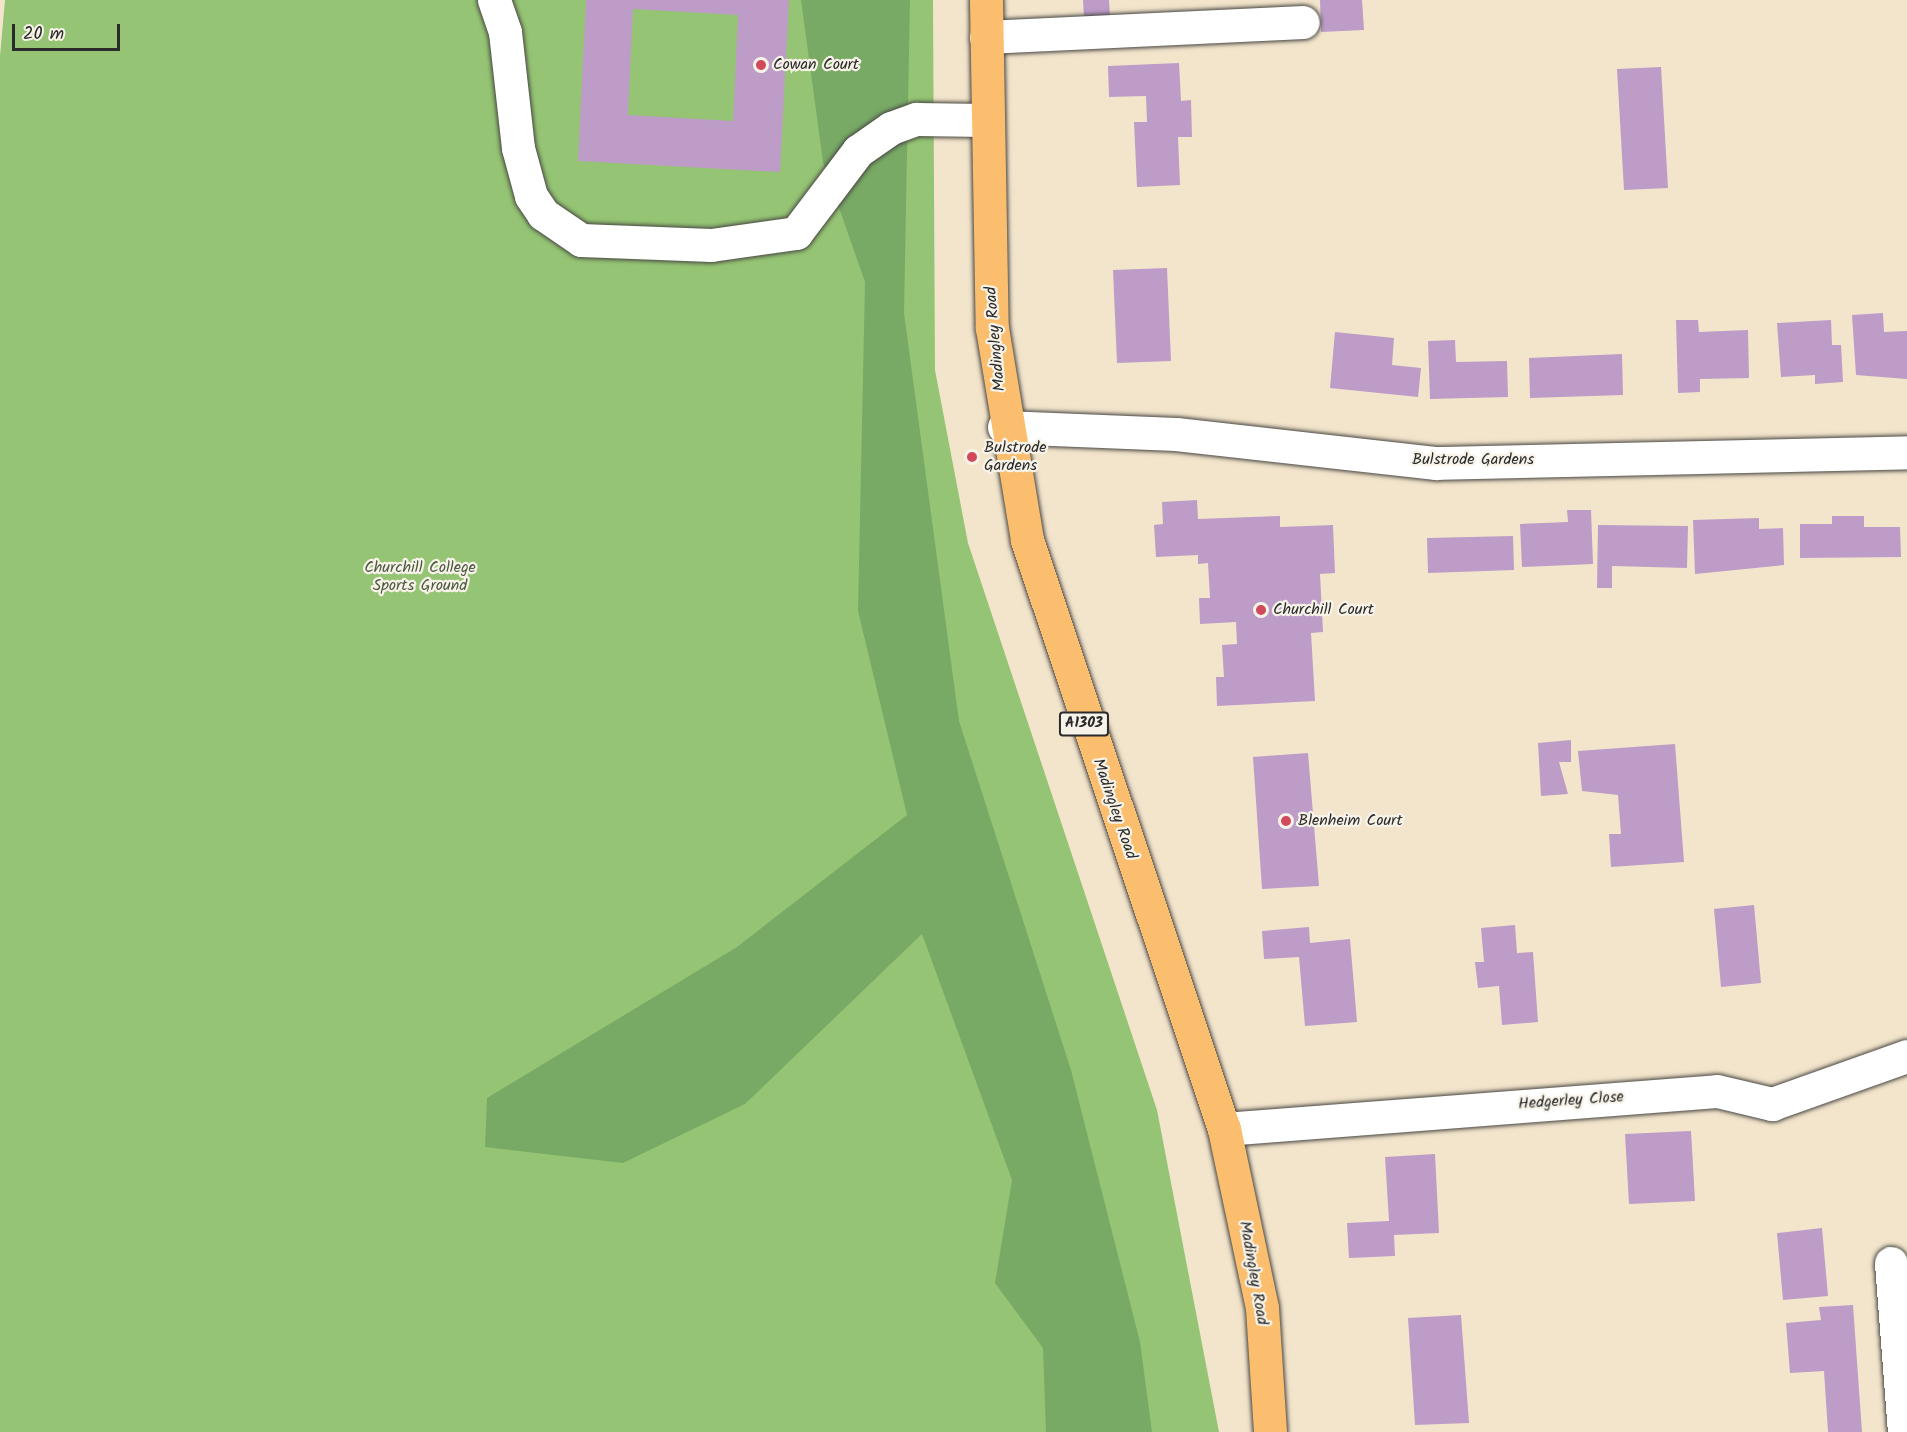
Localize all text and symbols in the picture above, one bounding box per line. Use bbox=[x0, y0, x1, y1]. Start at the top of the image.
scale bar bbox=[15, 12, 123, 50]
text: 20 m bbox=[23, 20, 64, 49]
place label: Cowan Court bbox=[773, 55, 859, 75]
marker: Cowan Court bbox=[754, 58, 768, 72]
street label: Madingley Road bbox=[982, 286, 1010, 392]
place label: Bulstrode Gardens bbox=[984, 438, 1047, 476]
marker: Bulstrode Gardens bbox=[965, 450, 979, 464]
street label: Bulstrode Gardens bbox=[1412, 450, 1534, 470]
park label: Churchill College Sports Ground bbox=[364, 558, 476, 596]
place label: Churchill Court bbox=[1273, 600, 1374, 620]
marker: Churchill Court bbox=[1254, 603, 1268, 617]
road number: A1303 bbox=[1058, 712, 1110, 736]
street label: Madingley Road bbox=[1088, 756, 1140, 862]
place label: Blenheim Court bbox=[1298, 811, 1403, 831]
marker: Blenheim Court bbox=[1279, 814, 1293, 828]
street label: Hedgerley Close bbox=[1518, 1088, 1624, 1114]
street label: Madingley Road bbox=[1234, 1220, 1272, 1326]

